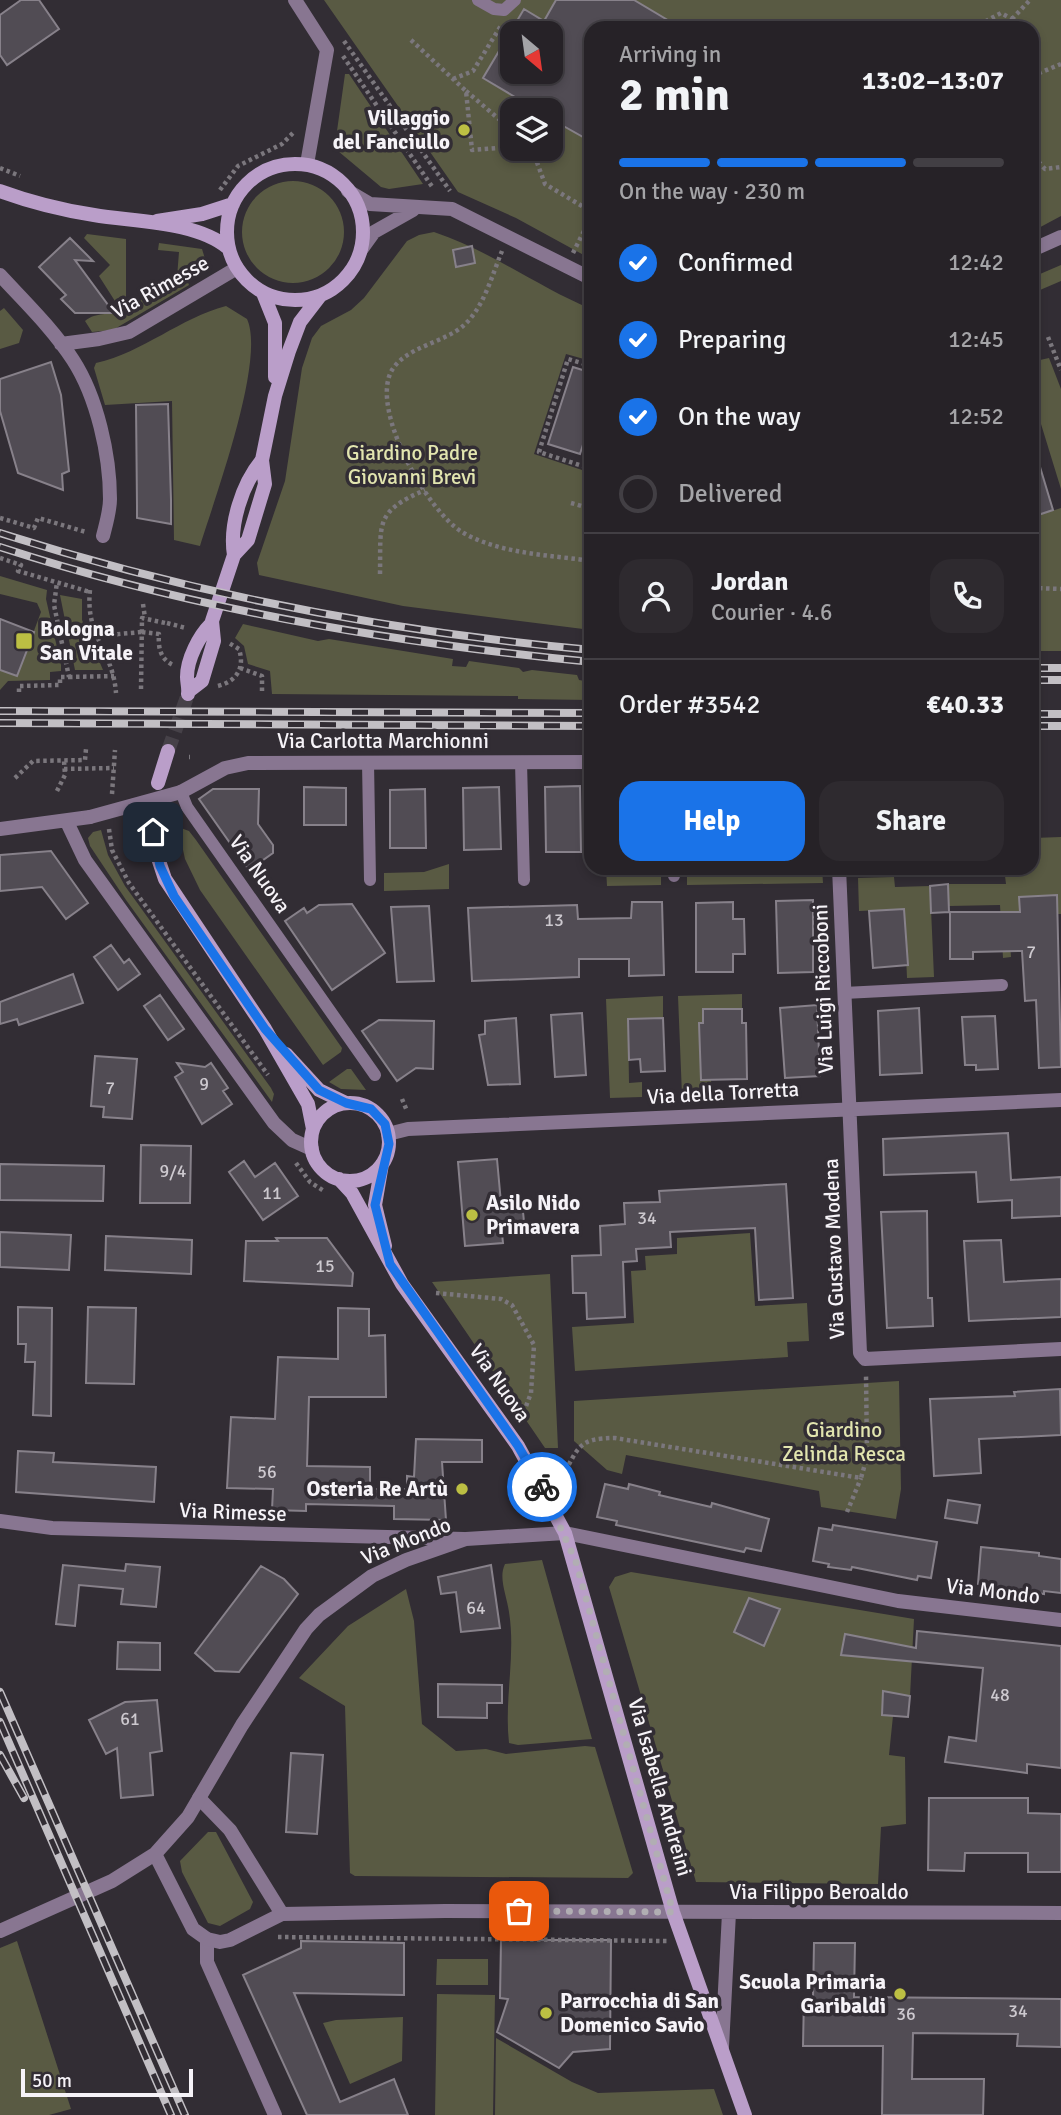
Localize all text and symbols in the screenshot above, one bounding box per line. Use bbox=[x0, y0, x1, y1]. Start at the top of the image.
north arrow bbox=[500, 21, 564, 84]
map controls bbox=[500, 21, 563, 161]
text: Arriving in bbox=[619, 40, 721, 69]
text: 13:02–13:07 bbox=[862, 65, 1004, 97]
text: 2 min bbox=[619, 67, 730, 123]
button: layers bbox=[500, 98, 563, 161]
place label: Villaggio del Fanciullo bbox=[333, 105, 450, 155]
marker: Villaggio del Fanciullo bbox=[456, 122, 472, 138]
text: On the way · 230 m bbox=[619, 177, 805, 206]
icon: check bbox=[619, 244, 657, 282]
text: Confirmed bbox=[678, 247, 793, 279]
text: 12:42 bbox=[948, 248, 1004, 277]
street label: Via Rimesse bbox=[107, 250, 213, 324]
icon: check bbox=[619, 321, 657, 359]
text: Preparing bbox=[678, 324, 786, 356]
text: 12:45 bbox=[948, 325, 1004, 354]
icon: check bbox=[619, 398, 657, 436]
text: On the way bbox=[678, 401, 801, 433]
text: 12:52 bbox=[948, 402, 1004, 431]
park label: Giardino Padre Giovanni Brevi bbox=[346, 440, 478, 490]
text: Delivered bbox=[678, 478, 783, 510]
button: person bbox=[619, 559, 693, 633]
button: phone bbox=[930, 559, 1004, 633]
text: Jordan bbox=[711, 566, 788, 598]
text: Courier · 4.6 bbox=[711, 598, 832, 627]
place label: Bologna San Vitale bbox=[40, 616, 133, 666]
marker: Bologna San Vitale bbox=[14, 631, 34, 651]
text: Order #3542 bbox=[619, 689, 760, 721]
text: €40.33 bbox=[926, 689, 1004, 721]
street label: Via Carlotta Marchionni bbox=[277, 728, 489, 754]
button: Help bbox=[619, 781, 805, 861]
button: Share bbox=[819, 781, 1004, 861]
pin bbox=[123, 802, 183, 862]
icon: home bbox=[134, 813, 172, 851]
street label: Via Nuova bbox=[224, 830, 296, 918]
street label: Via Luigi Riccoboni bbox=[807, 904, 839, 1074]
house number: 13 bbox=[544, 909, 564, 931]
house number: 7 bbox=[1026, 941, 1036, 963]
house number: 9 bbox=[199, 1073, 209, 1095]
street label: Via della Torretta bbox=[646, 1076, 800, 1110]
house number: 7 bbox=[105, 1077, 115, 1099]
street label: Via Gustavo Modena bbox=[818, 1158, 850, 1340]
house number: 9/4 bbox=[159, 1160, 187, 1182]
house number: 11 bbox=[262, 1182, 282, 1204]
place label: Asilo Nido Primavera bbox=[486, 1190, 580, 1240]
marker: Asilo Nido Primavera bbox=[464, 1207, 480, 1223]
house number: 34 bbox=[637, 1207, 657, 1229]
house number: 15 bbox=[315, 1255, 335, 1277]
street label: Via Nuova bbox=[464, 1339, 536, 1427]
park label: Giardino Zelinda Resca bbox=[782, 1417, 906, 1467]
courier bbox=[507, 1452, 577, 1522]
house number: 56 bbox=[257, 1461, 277, 1483]
icon: bike bbox=[523, 1468, 561, 1506]
place label: Osteria Re Artù bbox=[307, 1476, 448, 1502]
marker: Osteria Re Artù bbox=[454, 1481, 470, 1497]
street label: Via Rimesse bbox=[179, 1497, 287, 1527]
street label: Via Mondo bbox=[357, 1511, 455, 1571]
street label: Via Mondo bbox=[945, 1572, 1041, 1610]
house number: 64 bbox=[466, 1597, 486, 1619]
house number: 48 bbox=[990, 1684, 1010, 1706]
street label: Via Isabella Andreini bbox=[622, 1695, 698, 1879]
house number: 61 bbox=[120, 1708, 140, 1730]
street label: Via Filippo Beroaldo bbox=[729, 1879, 909, 1905]
pin bbox=[489, 1881, 549, 1941]
icon: bag bbox=[500, 1892, 538, 1930]
place label: Scuola Primaria Garibaldi bbox=[739, 1969, 886, 2019]
marker: Scuola Primaria Garibaldi bbox=[892, 1986, 908, 2002]
place label: Parrocchia di San Domenico Savio bbox=[560, 1988, 719, 2038]
house number: 34 bbox=[1008, 2000, 1028, 2022]
house number: 36 bbox=[896, 2003, 916, 2025]
marker: Parrocchia di San Domenico Savio bbox=[538, 2005, 554, 2021]
scale bar bbox=[21, 2066, 192, 2098]
text: 50 m bbox=[32, 2069, 72, 2093]

